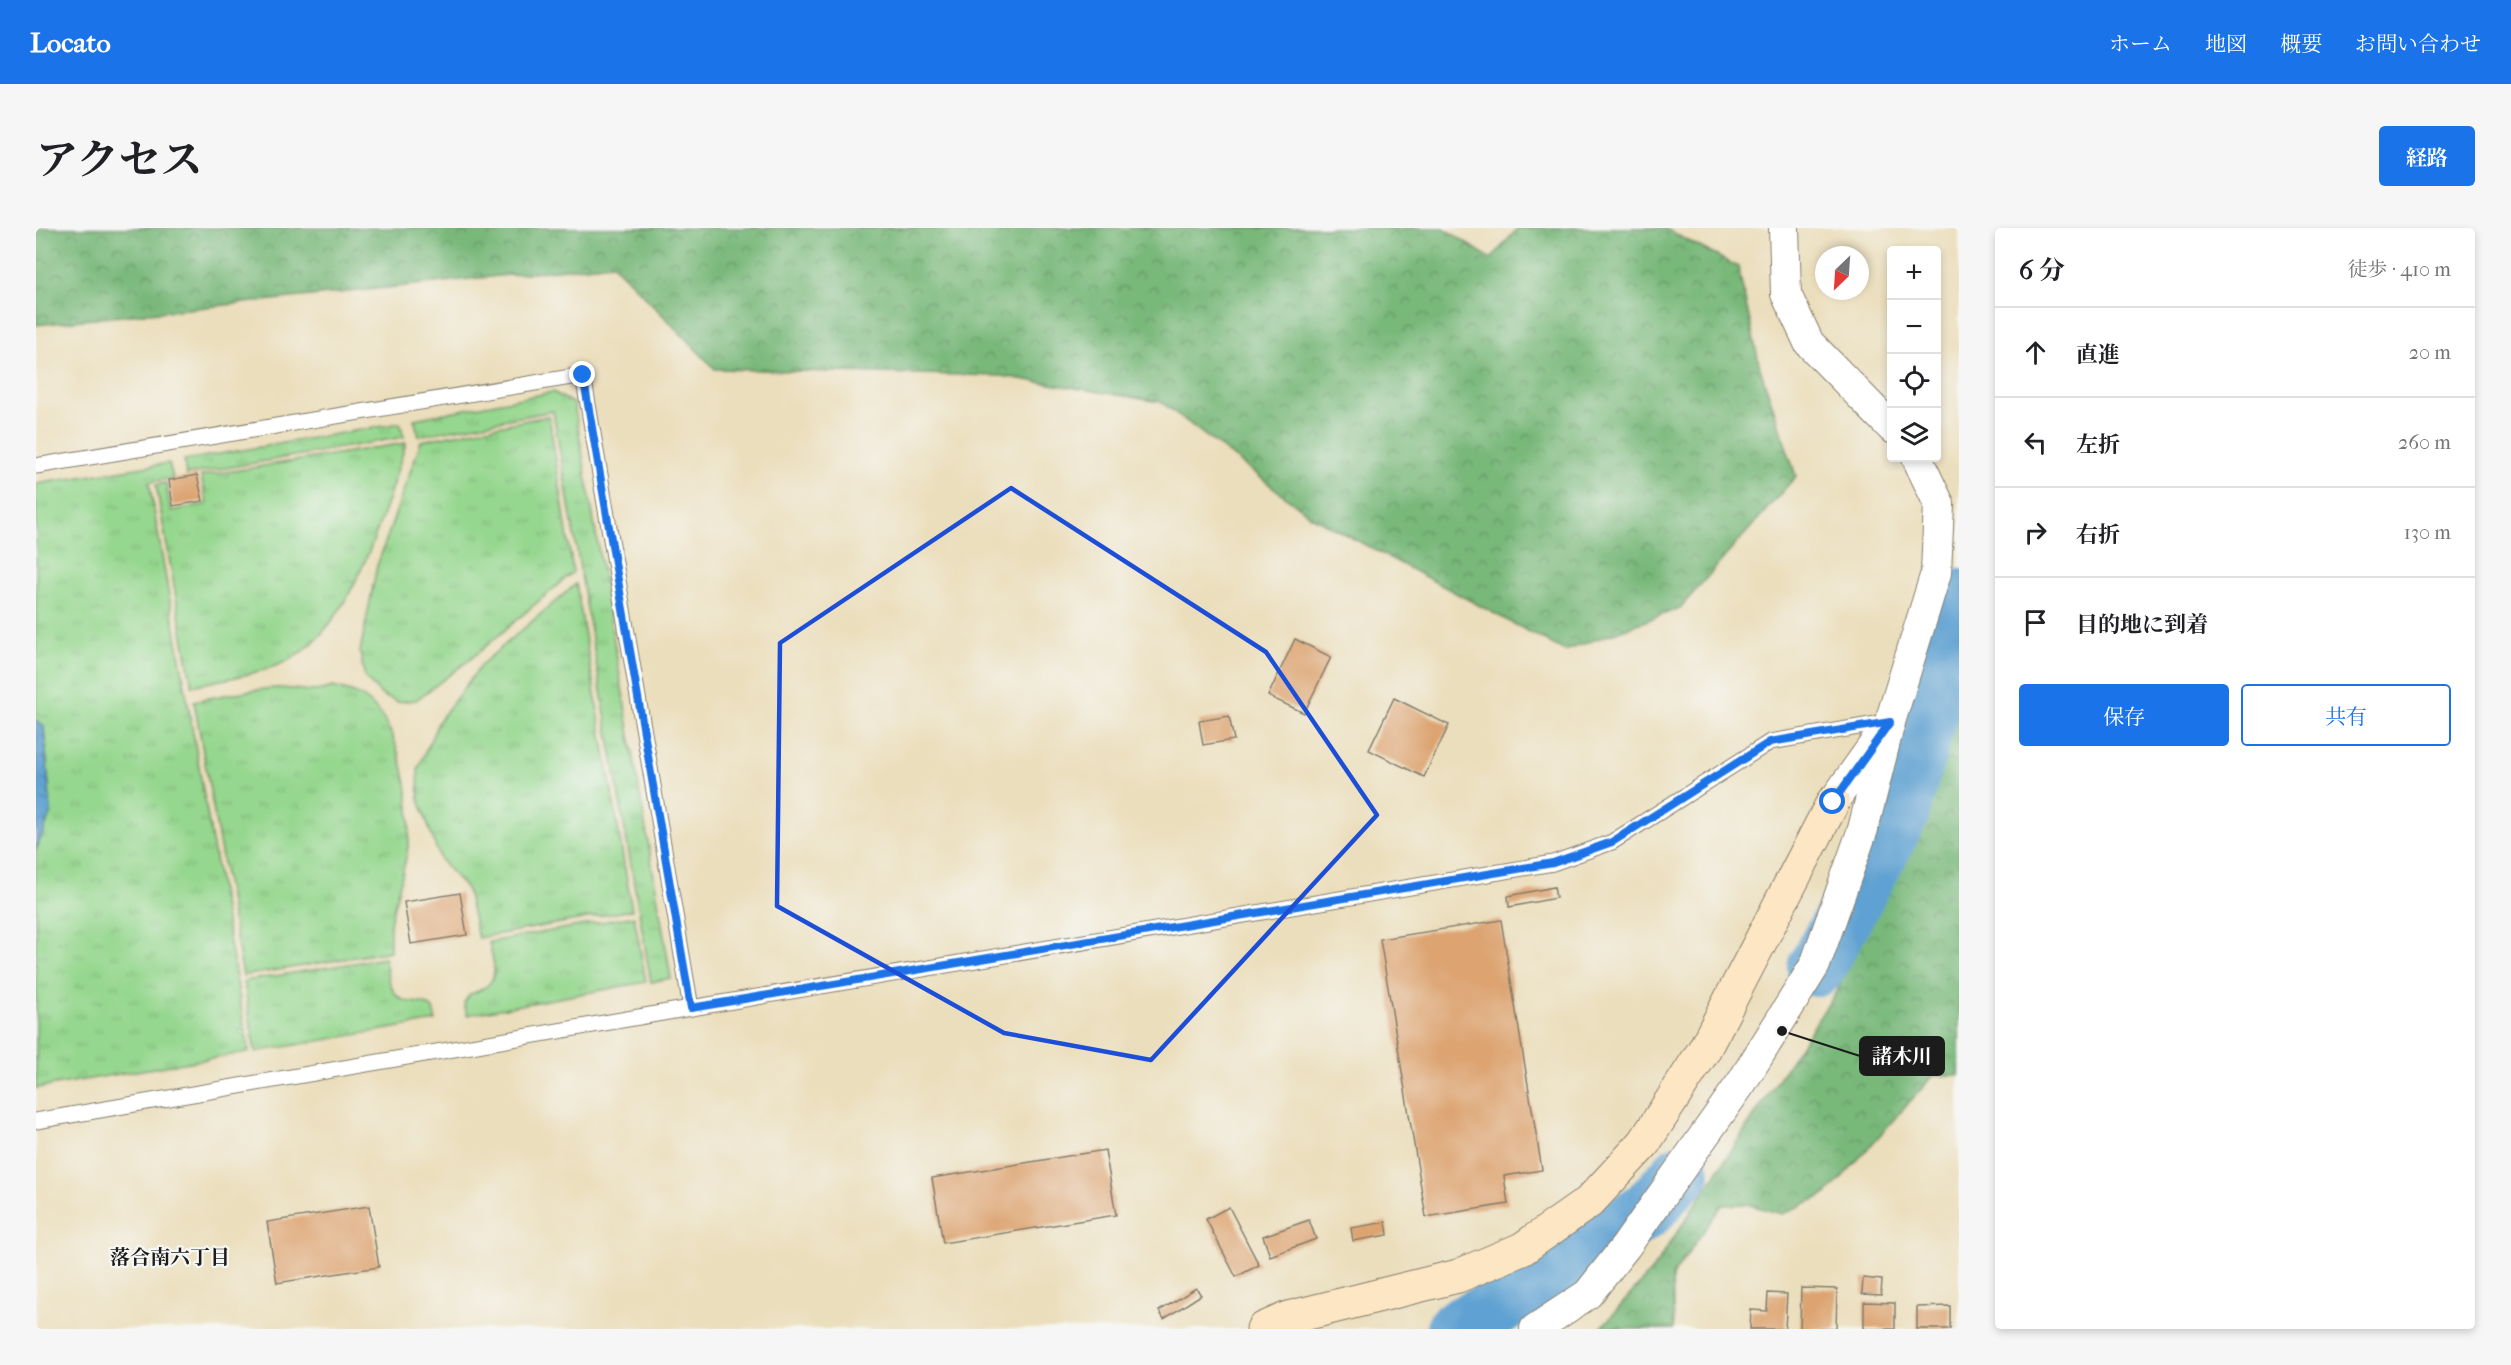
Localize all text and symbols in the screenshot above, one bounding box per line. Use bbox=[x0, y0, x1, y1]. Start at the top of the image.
text: Locato bbox=[30, 26, 111, 59]
text: ホーム bbox=[2109, 32, 2172, 56]
text: 地図 bbox=[2205, 32, 2247, 56]
text: 概要 bbox=[2280, 32, 2322, 56]
text: お問い合わせ bbox=[2355, 32, 2481, 56]
button: 経路 bbox=[2379, 126, 2475, 186]
text: アクセス bbox=[36, 136, 203, 185]
north arrow bbox=[1815, 246, 1869, 300]
map controls bbox=[1887, 246, 1941, 462]
button: + bbox=[1887, 246, 1941, 300]
text: 6 分 bbox=[2019, 255, 2065, 286]
text: 徒歩 · 410 m bbox=[2348, 258, 2451, 281]
button: − bbox=[1887, 300, 1941, 354]
icon: ahead bbox=[2019, 336, 2052, 369]
text: 20 m bbox=[2409, 341, 2451, 364]
text: 直進 bbox=[2076, 342, 2120, 368]
button: locate bbox=[1887, 354, 1941, 408]
route end bbox=[569, 361, 595, 387]
button: layers bbox=[1887, 408, 1941, 462]
icon: left bbox=[2019, 426, 2052, 459]
text: 260 m bbox=[2398, 431, 2451, 454]
text: 左折 bbox=[2076, 432, 2120, 458]
icon: right bbox=[2019, 516, 2052, 549]
text: 130 m bbox=[2404, 521, 2451, 544]
text: 右折 bbox=[2076, 522, 2120, 548]
icon: arrive bbox=[2019, 606, 2052, 639]
text: 目的地に到着 bbox=[2076, 612, 2208, 638]
button: 保存 bbox=[2019, 684, 2229, 746]
button: 共有 bbox=[2241, 684, 2451, 746]
route start bbox=[1819, 788, 1845, 814]
callout: 諸木川 bbox=[1860, 1037, 1944, 1075]
text: 諸木川 bbox=[1872, 1045, 1932, 1068]
district label: 落合南六丁目 bbox=[110, 1246, 230, 1269]

